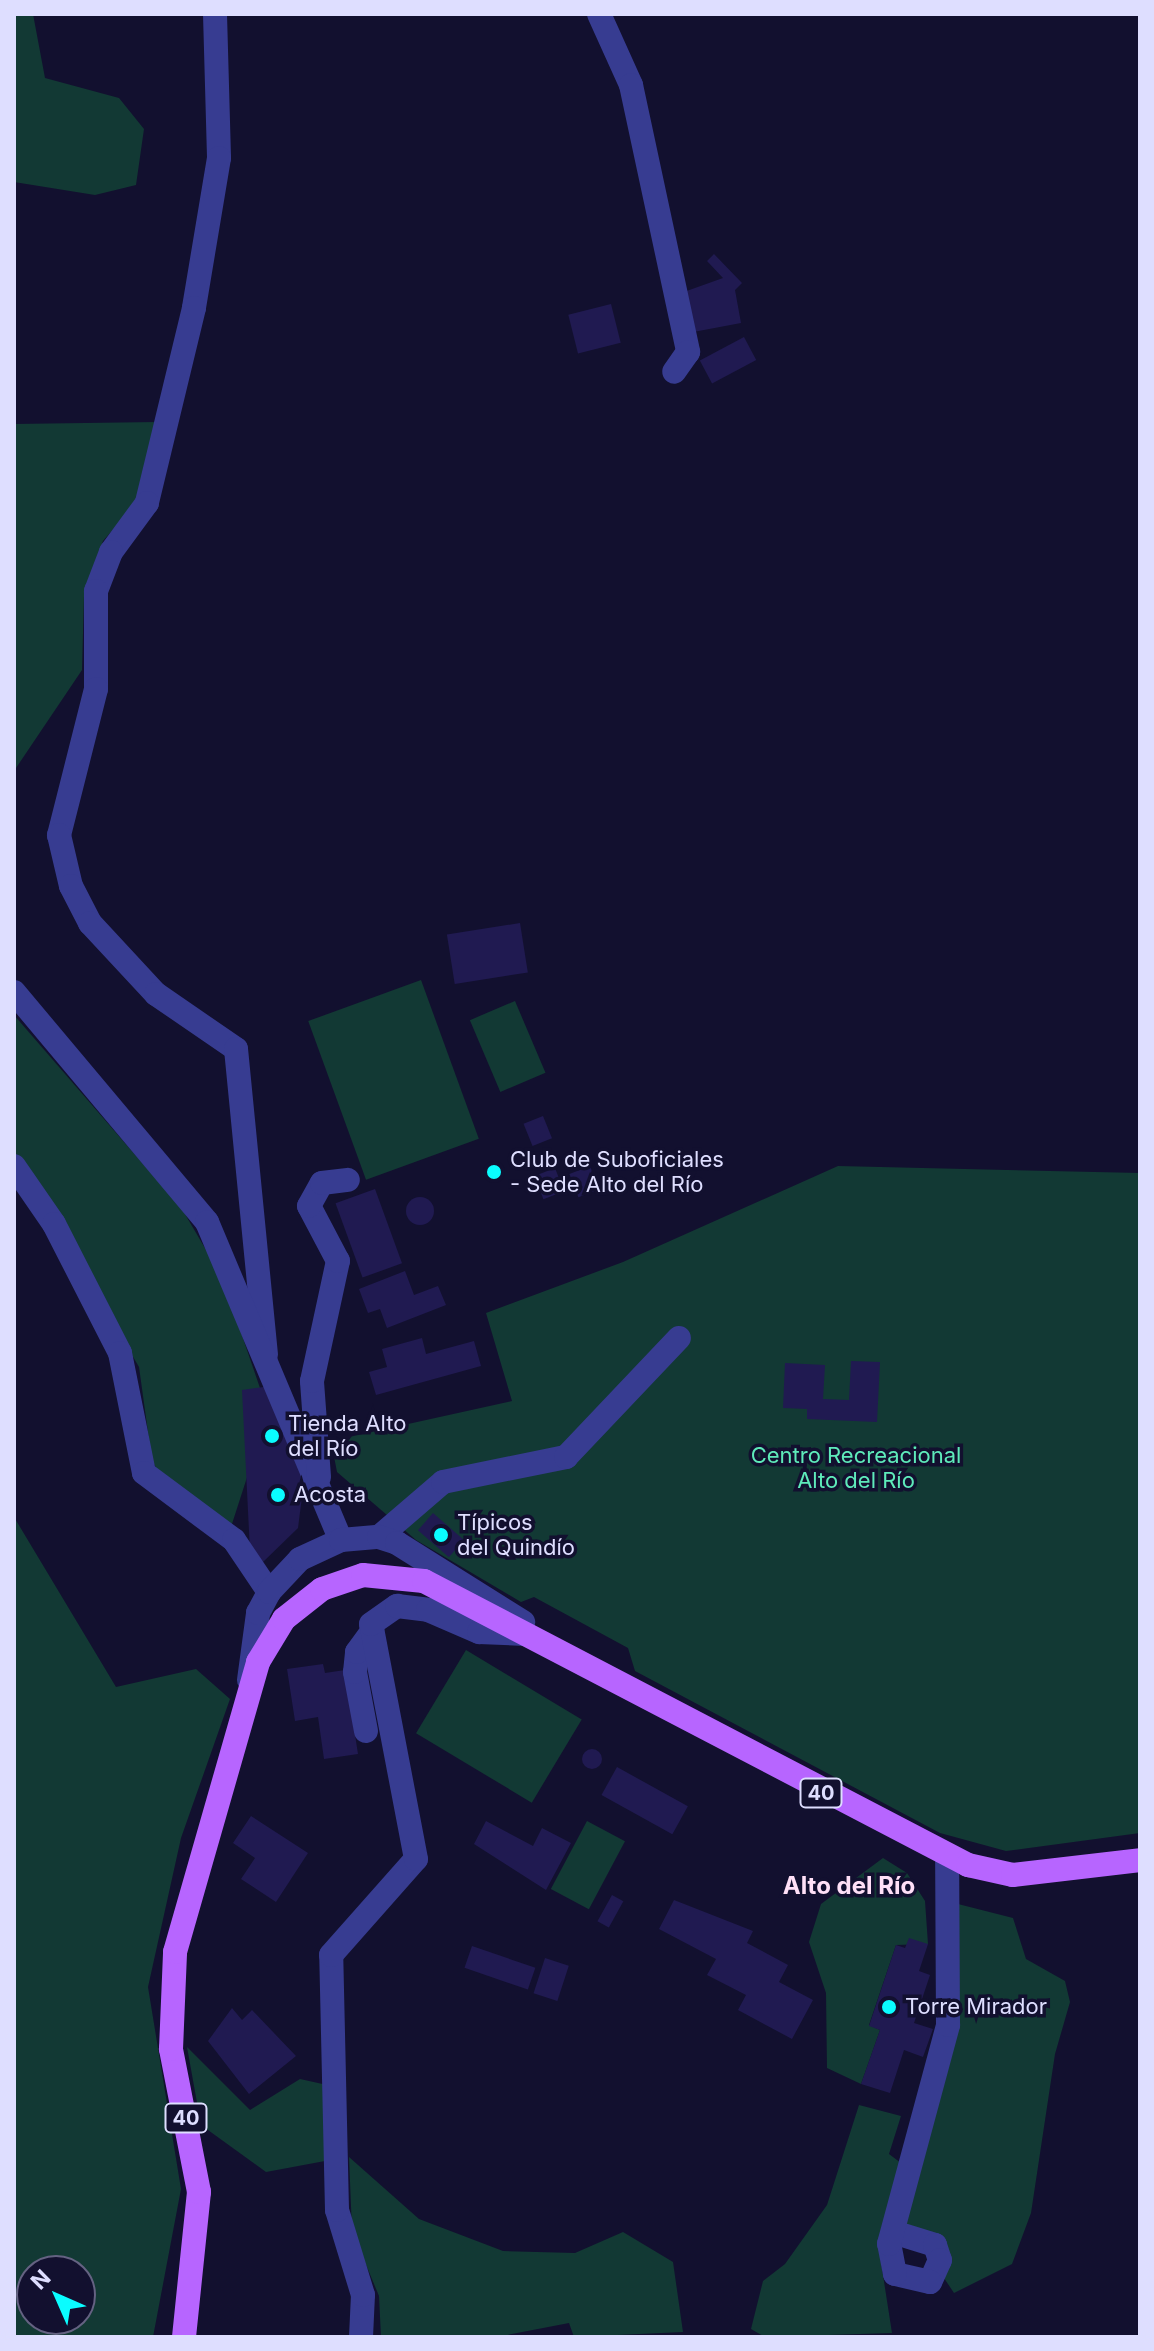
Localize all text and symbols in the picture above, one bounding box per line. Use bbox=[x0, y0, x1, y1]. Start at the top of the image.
place label: Club de Suboficiales - Sede Alto del Río bbox=[510, 1146, 724, 1198]
marker: Club de Suboficiales - Sede Alto del Río bbox=[485, 1163, 503, 1181]
place label: Tienda Alto del Río bbox=[288, 1410, 406, 1462]
marker: Tienda Alto del Río bbox=[263, 1427, 281, 1445]
park label: Centro Recreacional Alto del Río bbox=[751, 1442, 961, 1494]
place label: Acosta bbox=[294, 1482, 366, 1508]
marker: Acosta bbox=[269, 1486, 287, 1504]
place label: Típicos del Quindío bbox=[457, 1509, 575, 1560]
marker: Típicos del Quindío bbox=[432, 1526, 450, 1544]
road number: 40 bbox=[799, 1777, 843, 1809]
district label: Alto del Río bbox=[783, 1872, 915, 1900]
place label: Torre Mirador bbox=[905, 1994, 1047, 2020]
marker: Torre Mirador bbox=[880, 1998, 898, 2016]
road number: 40 bbox=[164, 2102, 208, 2134]
north arrow bbox=[16, 2255, 96, 2335]
text: N bbox=[25, 2264, 56, 2295]

